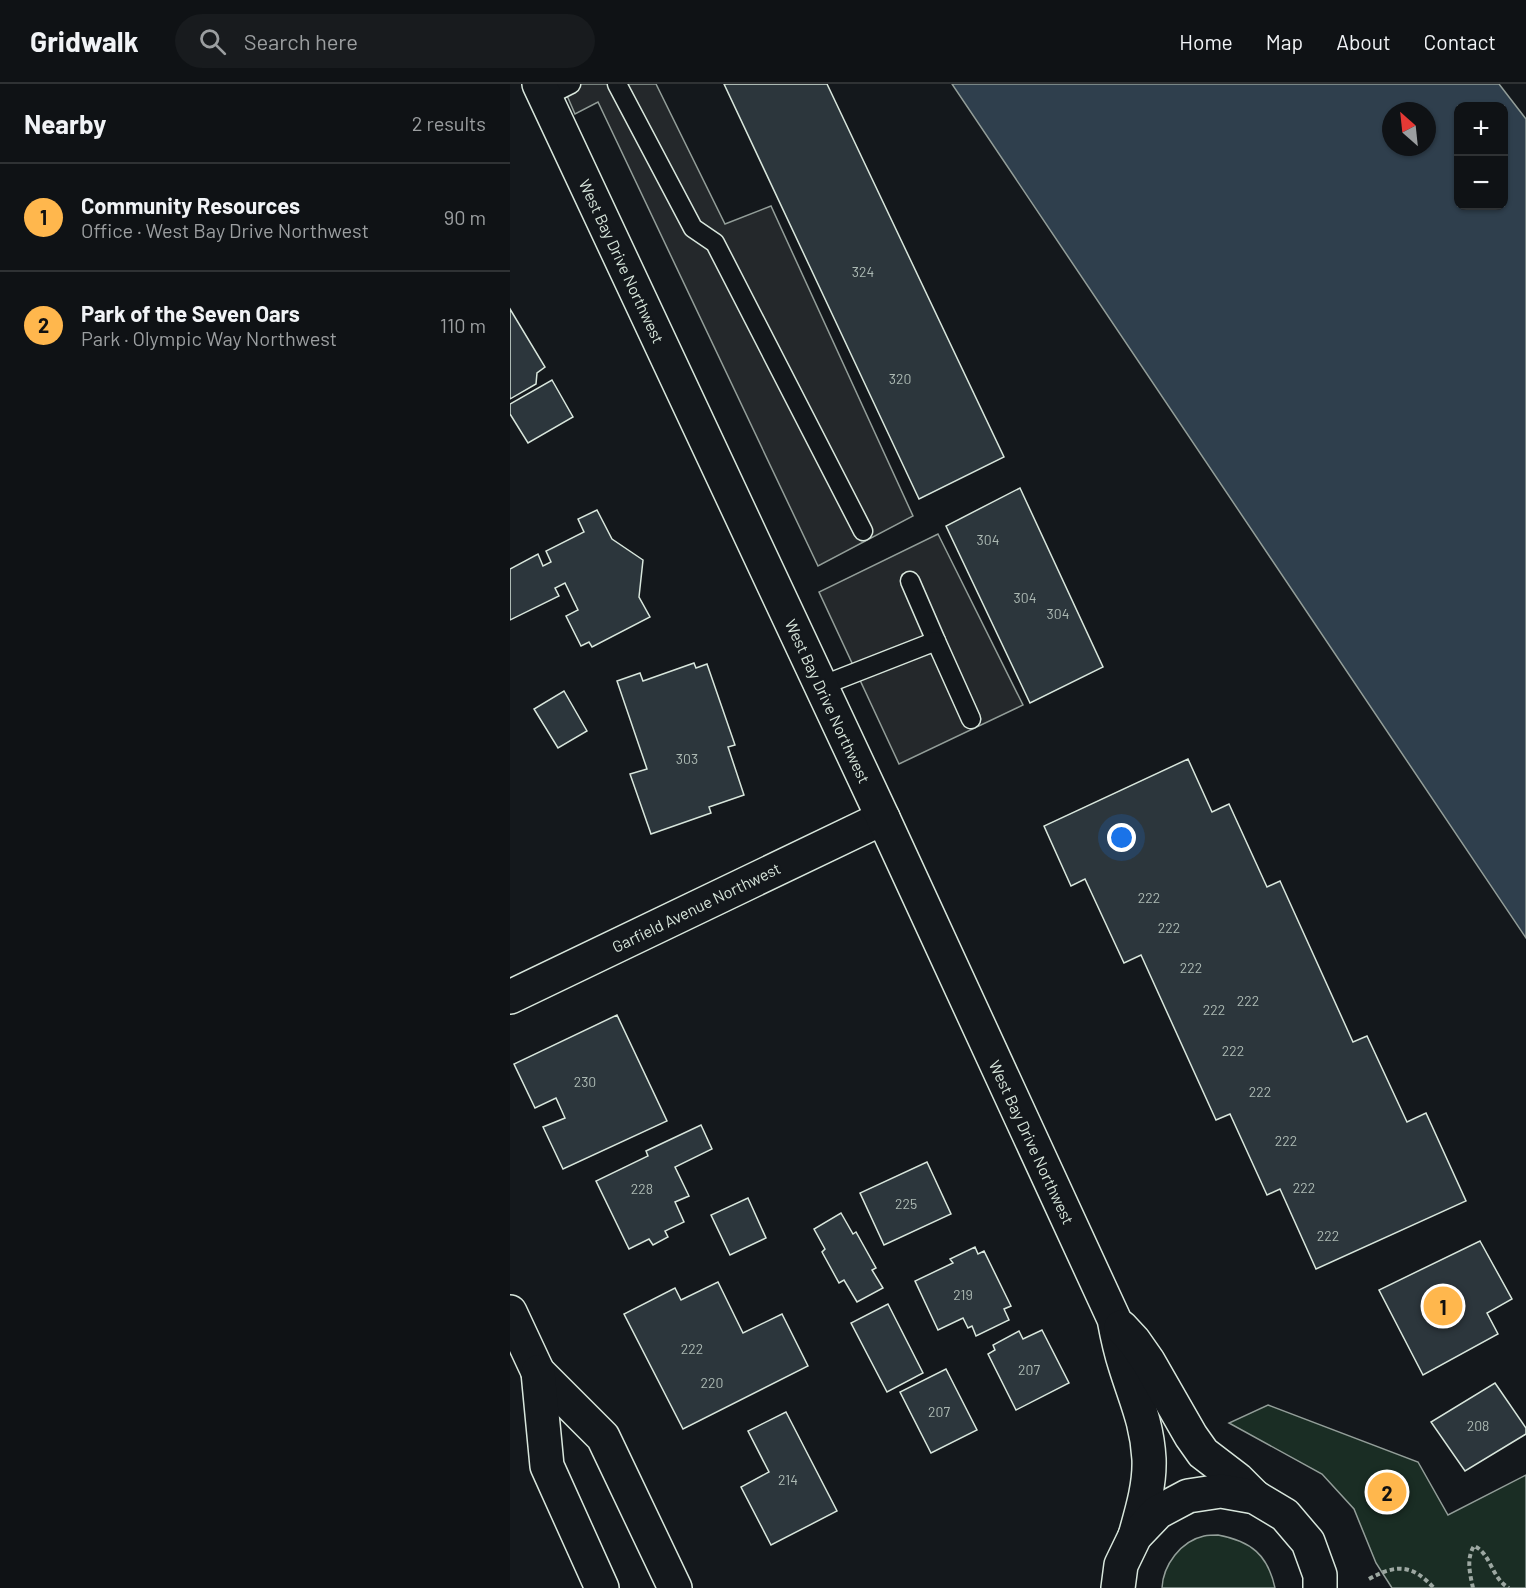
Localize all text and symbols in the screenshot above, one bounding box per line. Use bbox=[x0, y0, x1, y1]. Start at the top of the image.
search box bbox=[175, 14, 595, 68]
text: Gridwalk bbox=[30, 24, 139, 58]
icon: search bbox=[196, 25, 229, 58]
text: Search here bbox=[244, 28, 358, 54]
text: Home bbox=[1179, 29, 1233, 54]
text: Map bbox=[1266, 29, 1303, 54]
text: About bbox=[1336, 29, 1391, 54]
text: Contact bbox=[1424, 29, 1496, 54]
north arrow bbox=[1382, 102, 1436, 156]
map controls bbox=[1454, 102, 1508, 210]
button: + bbox=[1454, 102, 1508, 156]
text: Nearby bbox=[24, 108, 106, 139]
text: 2 results bbox=[412, 111, 486, 135]
button: − bbox=[1454, 156, 1508, 210]
street label: West Bay Drive Northwest bbox=[576, 176, 668, 346]
text: Community Resources bbox=[81, 192, 300, 218]
text: 1 bbox=[40, 205, 47, 229]
text: 90 m bbox=[444, 205, 486, 229]
text: Office · West Bay Drive Northwest bbox=[81, 218, 369, 242]
house number: 324 bbox=[852, 263, 874, 280]
text: Park of the Seven Oars bbox=[81, 300, 300, 326]
text: 2 bbox=[38, 313, 49, 337]
text: 110 m bbox=[440, 313, 486, 337]
text: Park · Olympic Way Northwest bbox=[81, 326, 337, 350]
house number: 320 bbox=[889, 370, 911, 387]
house number: 304 bbox=[977, 531, 999, 548]
house number: 304 bbox=[1014, 589, 1036, 606]
house number: 304 bbox=[1047, 605, 1069, 622]
street label: West Bay Drive Northwest bbox=[782, 616, 874, 786]
house number: 303 bbox=[676, 750, 698, 767]
your location bbox=[1107, 823, 1136, 852]
street label: Garfield Avenue Northwest bbox=[609, 858, 783, 956]
house number: 222 bbox=[1138, 889, 1160, 906]
house number: 222 bbox=[1158, 919, 1180, 936]
house number: 222 bbox=[1180, 959, 1202, 976]
house number: 222 bbox=[1237, 992, 1259, 1009]
house number: 222 bbox=[1203, 1001, 1225, 1018]
house number: 222 bbox=[1222, 1042, 1244, 1059]
street label: West Bay Drive Northwest bbox=[986, 1057, 1078, 1227]
house number: 230 bbox=[574, 1073, 596, 1090]
house number: 222 bbox=[1249, 1083, 1271, 1100]
house number: 222 bbox=[1275, 1132, 1297, 1149]
house number: 222 bbox=[1293, 1179, 1315, 1196]
house number: 228 bbox=[631, 1180, 653, 1197]
house number: 225 bbox=[895, 1195, 917, 1212]
house number: 222 bbox=[1317, 1227, 1339, 1244]
pin: 1 bbox=[1424, 1284, 1462, 1328]
house number: 219 bbox=[953, 1286, 973, 1303]
house number: 222 bbox=[681, 1340, 703, 1357]
house number: 207 bbox=[1018, 1361, 1040, 1378]
house number: 220 bbox=[701, 1374, 723, 1391]
house number: 207 bbox=[928, 1403, 950, 1420]
house number: 208 bbox=[1467, 1417, 1489, 1434]
pin: 2 bbox=[1368, 1470, 1406, 1514]
house number: 214 bbox=[778, 1471, 798, 1488]

